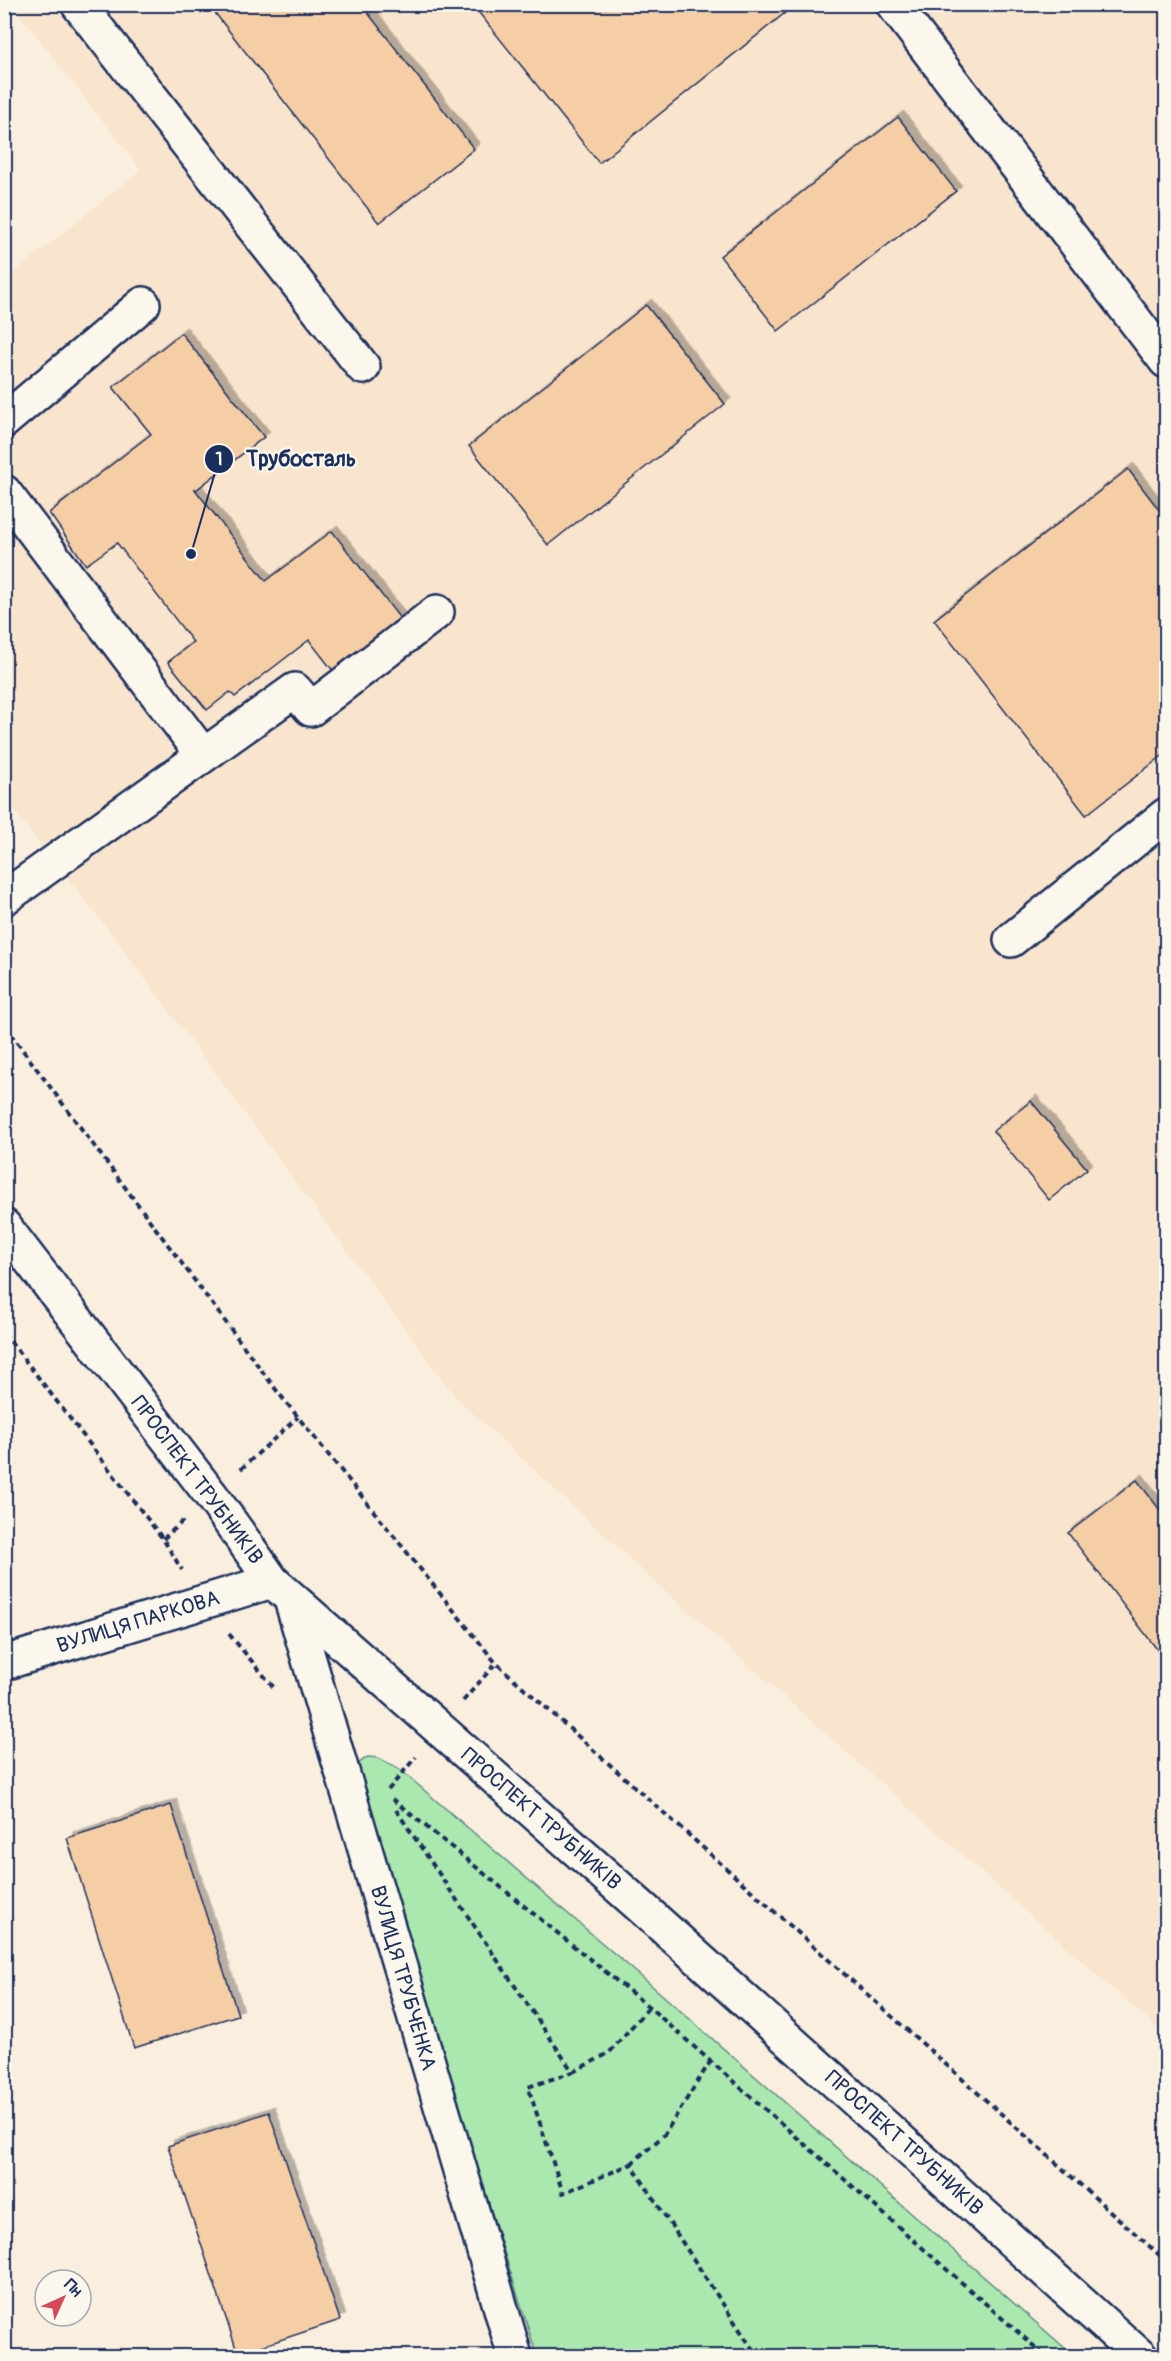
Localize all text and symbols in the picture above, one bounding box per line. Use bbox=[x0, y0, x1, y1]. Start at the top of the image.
callout: Трубосталь bbox=[204, 439, 368, 479]
text: Трубосталь bbox=[245, 445, 356, 473]
text: 1 bbox=[215, 448, 223, 471]
street label: ПРОСПЕКТ ТРУБНИКІВ bbox=[125, 1390, 269, 1570]
street label: ВУЛИЦЯ ПАРКОВА bbox=[53, 1584, 223, 1660]
street label: ПРОСПЕКТ ТРУБНИКІВ bbox=[455, 1742, 627, 1896]
street label: ВУЛИЦЯ ТРУБЧЕНКА bbox=[364, 1882, 442, 2074]
street label: ПРОСПЕКТ ТРУБНИКІВ bbox=[819, 2065, 989, 2221]
north arrow bbox=[33, 2268, 93, 2328]
text: Пн bbox=[60, 2275, 86, 2301]

